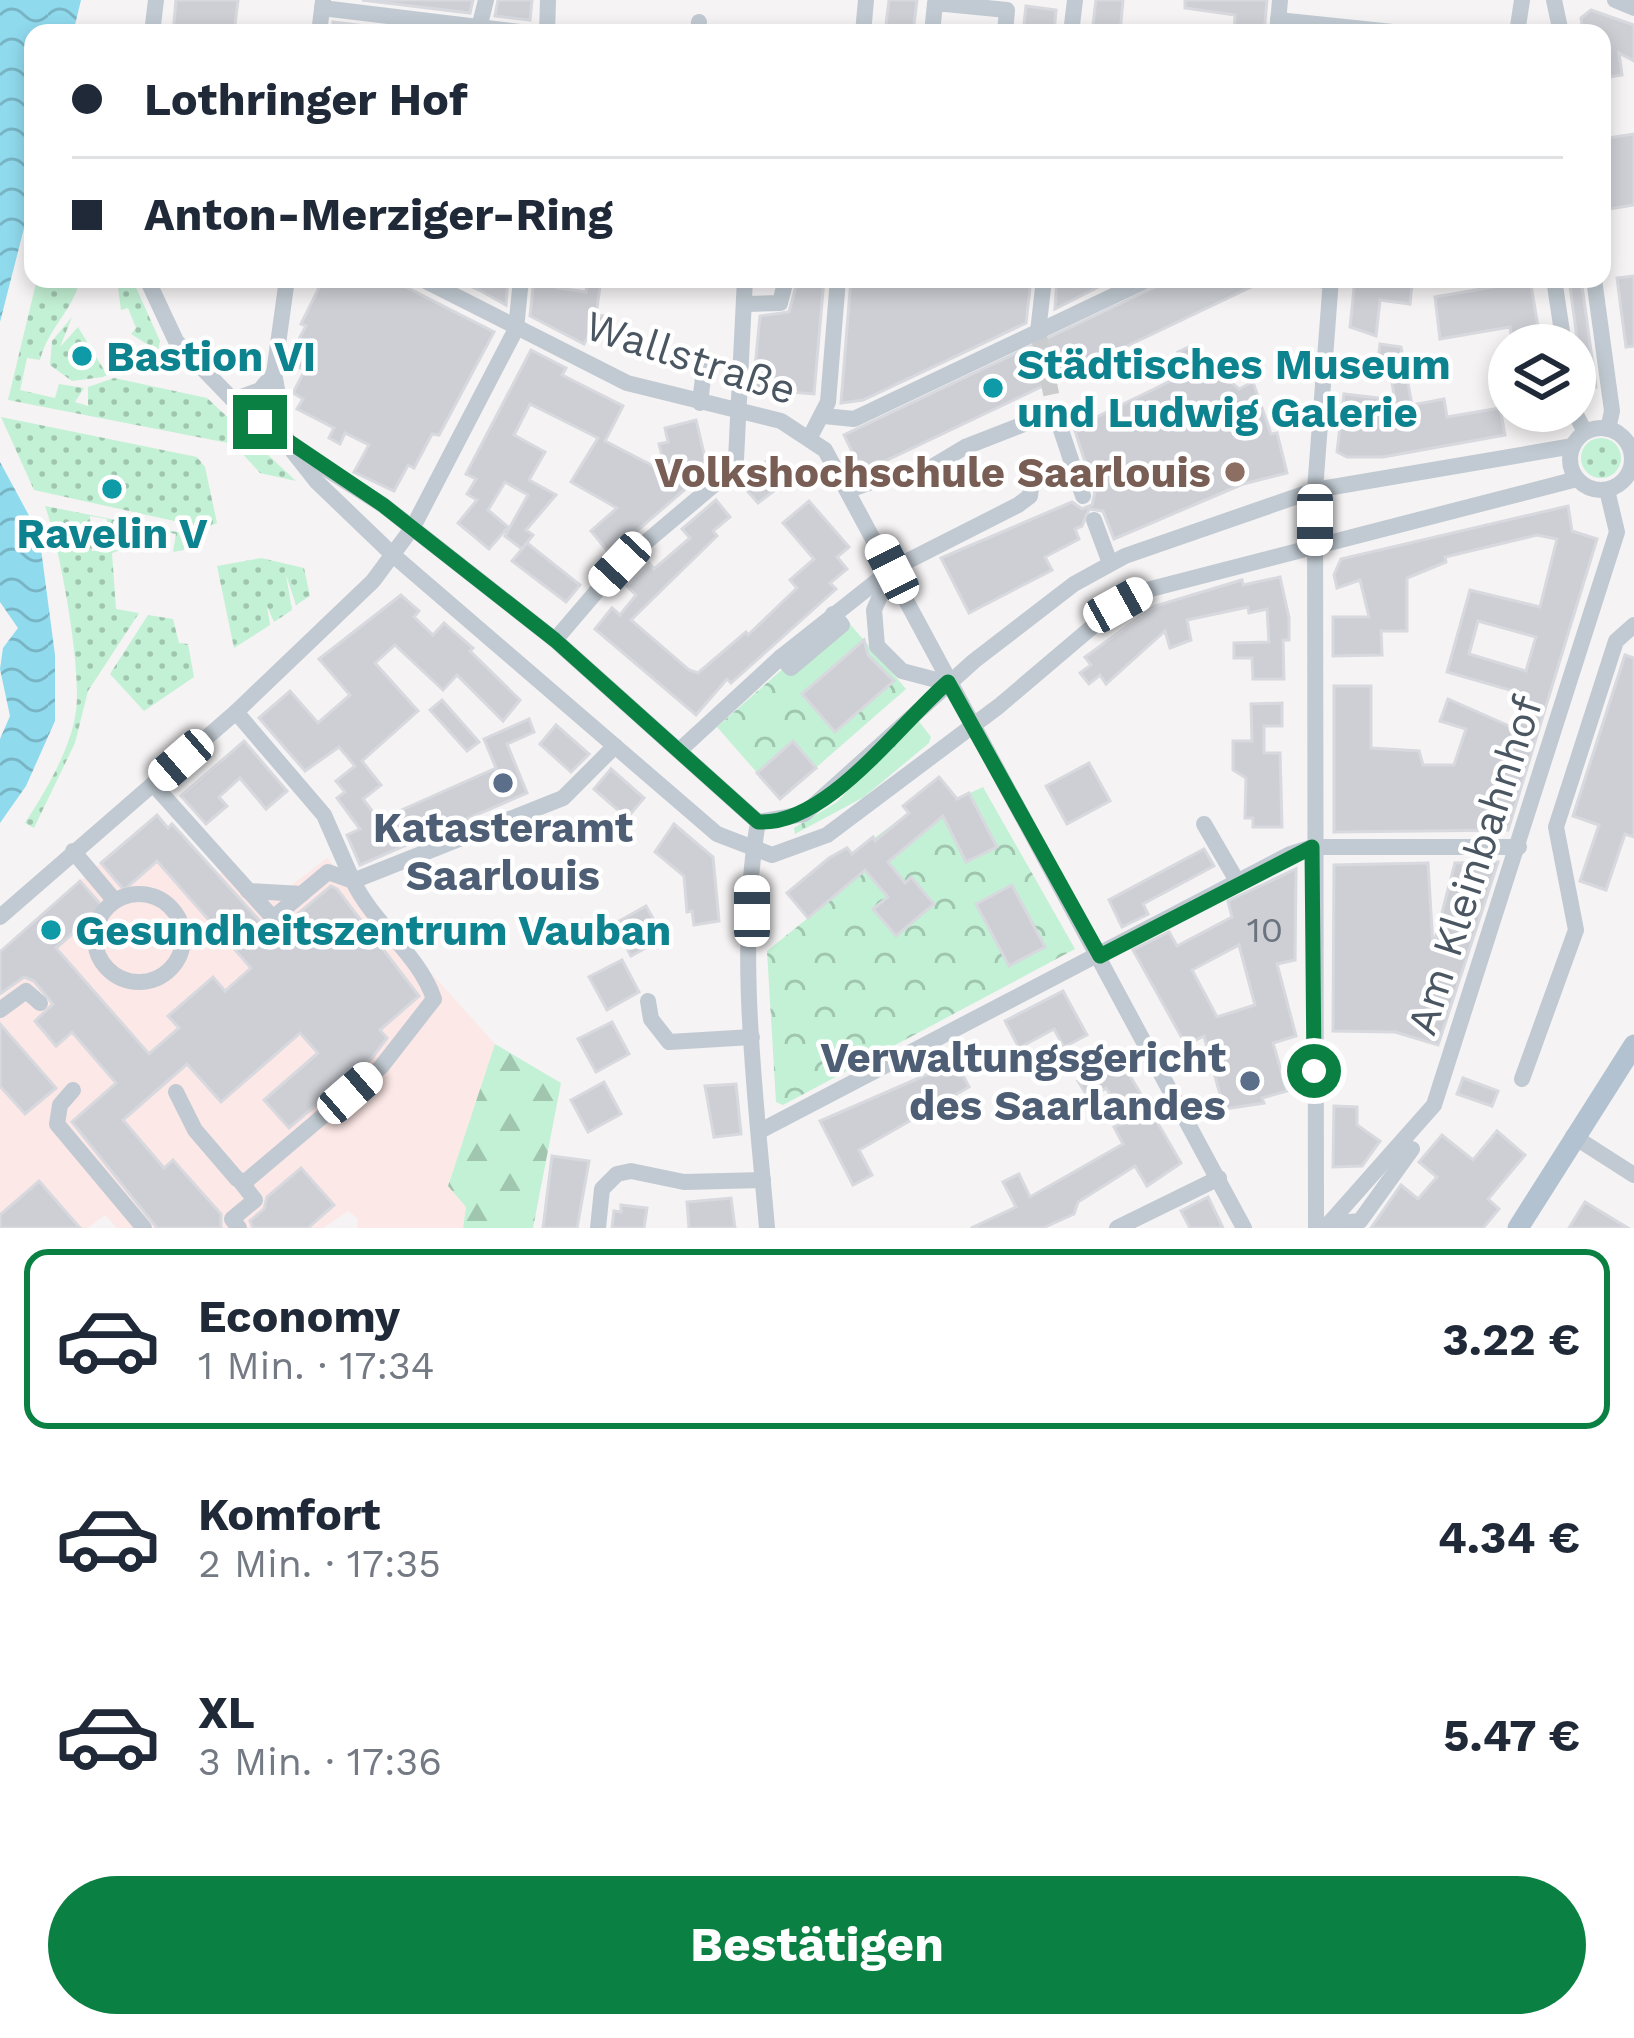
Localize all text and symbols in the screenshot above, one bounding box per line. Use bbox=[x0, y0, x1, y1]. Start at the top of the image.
text: Lothringer Hof bbox=[144, 73, 468, 126]
text: Anton-Merziger-Ring bbox=[144, 188, 613, 241]
street label: Wallstraße bbox=[579, 300, 802, 415]
map controls bbox=[1488, 324, 1596, 432]
button: layers bbox=[1488, 324, 1596, 432]
place label: Bastion VI bbox=[106, 332, 316, 381]
place label: Städtisches Museum und Ludwig Galerie bbox=[1017, 340, 1451, 437]
marker: Bastion VI bbox=[69, 343, 95, 369]
marker: Städtisches Museum und Ludwig Galerie bbox=[980, 375, 1006, 401]
route end bbox=[233, 395, 287, 449]
place label: Volkshochschule Saarlouis bbox=[654, 448, 1211, 497]
marker: Volkshochschule Saarlouis bbox=[1222, 459, 1248, 485]
marker: Ravelin V bbox=[99, 476, 125, 502]
car bbox=[1297, 484, 1333, 556]
place label: Ravelin V bbox=[16, 509, 208, 558]
car bbox=[582, 525, 658, 603]
car bbox=[860, 529, 924, 609]
car bbox=[1078, 572, 1158, 638]
street label: Am Kleinbahnhof bbox=[1397, 690, 1552, 1041]
car bbox=[142, 723, 220, 797]
marker: Katasteramt Saarlouis bbox=[490, 770, 516, 796]
place label: Katasteramt Saarlouis bbox=[373, 803, 633, 900]
car bbox=[734, 875, 770, 947]
place label: Gesundheitszentrum Vauban bbox=[75, 906, 671, 955]
house number: 10 bbox=[1247, 909, 1283, 951]
marker: Gesundheitszentrum Vauban bbox=[38, 917, 64, 943]
place label: Verwaltungsgericht des Saarlandes bbox=[820, 1033, 1226, 1130]
route start bbox=[1287, 1044, 1341, 1098]
car bbox=[311, 1056, 389, 1130]
marker: Verwaltungsgericht des Saarlandes bbox=[1237, 1068, 1263, 1094]
icon: car bbox=[54, 1285, 162, 1393]
text: Economy bbox=[198, 1290, 400, 1343]
text: 3.22 € bbox=[1442, 1313, 1580, 1366]
text: 1 Min. · 17:34 bbox=[198, 1343, 435, 1388]
icon: car bbox=[54, 1483, 162, 1591]
text: Komfort bbox=[198, 1488, 380, 1541]
text: 4.34 € bbox=[1438, 1511, 1580, 1564]
text: 2 Min. · 17:35 bbox=[198, 1541, 441, 1586]
icon: car bbox=[54, 1681, 162, 1789]
text: XL bbox=[198, 1686, 255, 1739]
text: 5.47 € bbox=[1443, 1709, 1580, 1762]
text: 3 Min. · 17:36 bbox=[198, 1739, 442, 1784]
button: Bestätigen bbox=[48, 1876, 1586, 2014]

